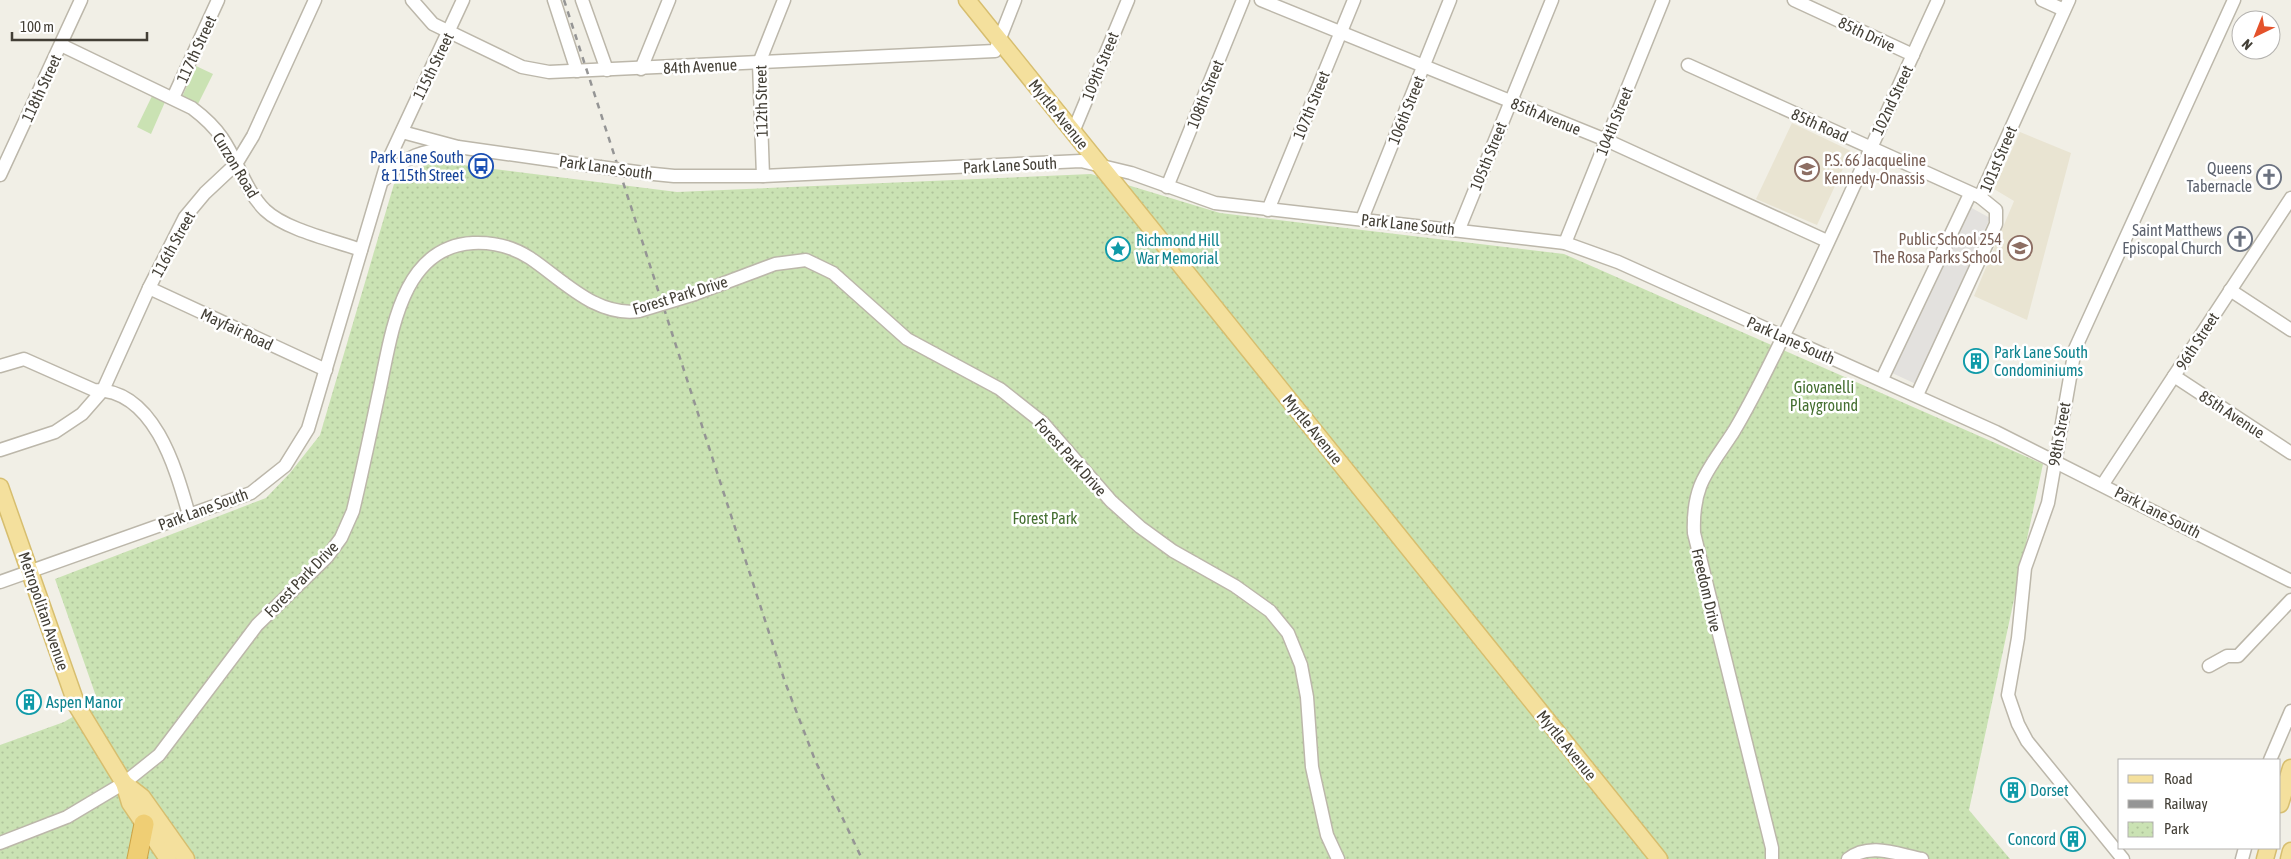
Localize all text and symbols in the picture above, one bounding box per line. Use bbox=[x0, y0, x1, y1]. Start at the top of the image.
scale bar bbox=[12, 10, 148, 42]
north arrow bbox=[2231, 10, 2281, 60]
street label: 117th Street bbox=[173, 12, 220, 86]
street label: 85th Drive bbox=[1836, 13, 1898, 55]
text: 100 m bbox=[20, 18, 54, 35]
street label: 115th Street bbox=[409, 29, 457, 102]
street label: 109th Street bbox=[1078, 29, 1122, 103]
text: N bbox=[2239, 36, 2256, 53]
street label: 118th Street bbox=[18, 51, 65, 125]
street label: 84th Avenue bbox=[663, 55, 737, 77]
street label: 108th Street bbox=[1183, 57, 1227, 131]
street label: 102nd Street bbox=[1868, 62, 1916, 138]
street label: 112th Street bbox=[751, 64, 771, 137]
street label: 107th Street bbox=[1289, 68, 1333, 142]
street label: 106th Street bbox=[1384, 73, 1428, 147]
street label: Myrtle Avenue bbox=[1025, 76, 1093, 153]
street label: 104th Street bbox=[1592, 84, 1636, 158]
street label: 85th Avenue bbox=[1508, 94, 1584, 138]
street label: 85th Road bbox=[1789, 105, 1851, 145]
street label: 105th Street bbox=[1466, 119, 1510, 193]
street label: 101st Street bbox=[1976, 123, 2020, 195]
street label: Curzon Road bbox=[209, 129, 263, 201]
place label: Park Lane South & 115th Street bbox=[370, 148, 464, 184]
place label: P.S. 66 Jacqueline Kennedy-Onassis bbox=[1824, 151, 1926, 188]
street label: Park Lane South bbox=[558, 152, 654, 182]
bus stop icon: Park Lane South & 115th Street bbox=[468, 153, 494, 179]
street label: Park Lane South bbox=[963, 154, 1057, 176]
school or university icon: P.S. 66 Jacqueline Kennedy-Onassis bbox=[1794, 156, 1820, 182]
place label: Queens Tabernacle bbox=[2187, 159, 2252, 195]
church icon: Queens Tabernacle bbox=[2256, 164, 2282, 190]
street label: 116th Street bbox=[148, 208, 199, 280]
street label: Park Lane South bbox=[1360, 210, 1456, 238]
place label: Saint Matthews Episcopal Church bbox=[2122, 221, 2222, 258]
church icon: Saint Matthews Episcopal Church bbox=[2227, 226, 2253, 252]
place label: Public School 254 The Rosa Parks School bbox=[1873, 230, 2003, 266]
place label: Richmond Hill War Memorial bbox=[1136, 231, 1220, 267]
school or university icon: Public School 254 The Rosa Parks School bbox=[2007, 235, 2033, 261]
place icon: Richmond Hill War Memorial bbox=[1105, 236, 1131, 262]
street label: Forest Park Drive bbox=[630, 272, 730, 318]
street label: Mayfair Road bbox=[198, 304, 276, 354]
street label: 96th Street bbox=[2172, 309, 2222, 373]
street label: Park Lane South bbox=[1744, 313, 1838, 367]
place label: Park Lane South Condominiums bbox=[1994, 343, 2088, 379]
building icon: Park Lane South Condominiums bbox=[1963, 348, 1989, 374]
park label: Giovanelli Playground bbox=[1790, 378, 1858, 415]
street label: 85th Avenue bbox=[2196, 386, 2268, 442]
street label: Myrtle Avenue bbox=[1279, 391, 1347, 468]
street label: 98th Street bbox=[2045, 400, 2074, 467]
street label: Forest Park Drive bbox=[1032, 415, 1110, 499]
street label: Park Lane South bbox=[2112, 483, 2204, 541]
street label: Park Lane South bbox=[156, 484, 250, 534]
park label: Forest Park bbox=[1013, 509, 1077, 527]
street label: Forest Park Drive bbox=[260, 537, 342, 621]
street label: Freedom Drive bbox=[1689, 547, 1725, 633]
street label: Metropolitan Avenue bbox=[14, 549, 73, 673]
building icon: Aspen Manor bbox=[16, 689, 42, 715]
place label: Aspen Manor bbox=[46, 693, 123, 712]
street label: Myrtle Avenue bbox=[1533, 707, 1601, 784]
legend bbox=[2118, 759, 2281, 849]
text: Road bbox=[2164, 770, 2193, 787]
building icon: Dorset bbox=[2000, 777, 2026, 803]
place label: Dorset bbox=[2030, 781, 2069, 799]
text: Railway bbox=[2164, 795, 2208, 812]
text: Park bbox=[2164, 820, 2189, 837]
building icon: Concord bbox=[2060, 826, 2086, 852]
place label: Concord bbox=[2008, 830, 2056, 848]

